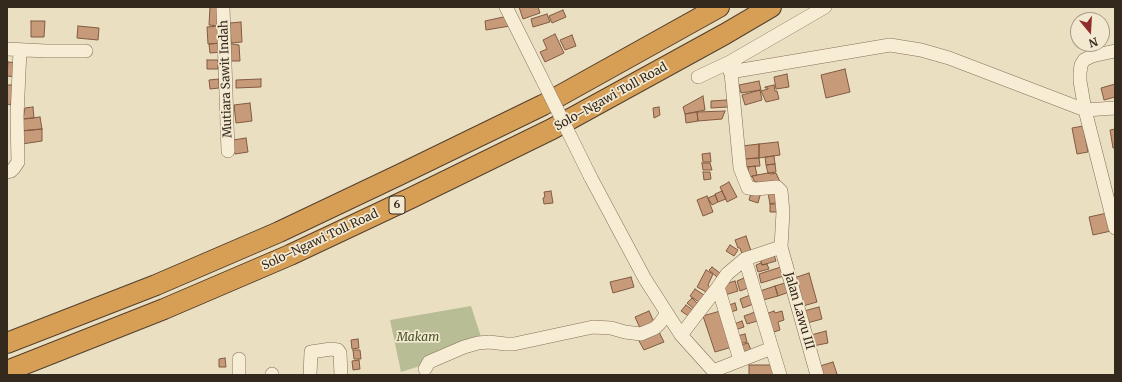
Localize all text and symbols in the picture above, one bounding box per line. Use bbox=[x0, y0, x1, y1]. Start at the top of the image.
north arrow bbox=[1070, 12, 1110, 52]
street label: Mutiara Sawit Indah bbox=[217, 20, 235, 138]
text: N bbox=[1087, 34, 1100, 50]
street label: Solo–Ngawi Toll Road bbox=[552, 60, 670, 134]
road number: 6 bbox=[389, 196, 405, 214]
street label: Solo–Ngawi Toll Road bbox=[259, 207, 381, 273]
street label: Jalan Lawu III bbox=[781, 271, 817, 351]
park label: Makam bbox=[397, 331, 439, 345]

